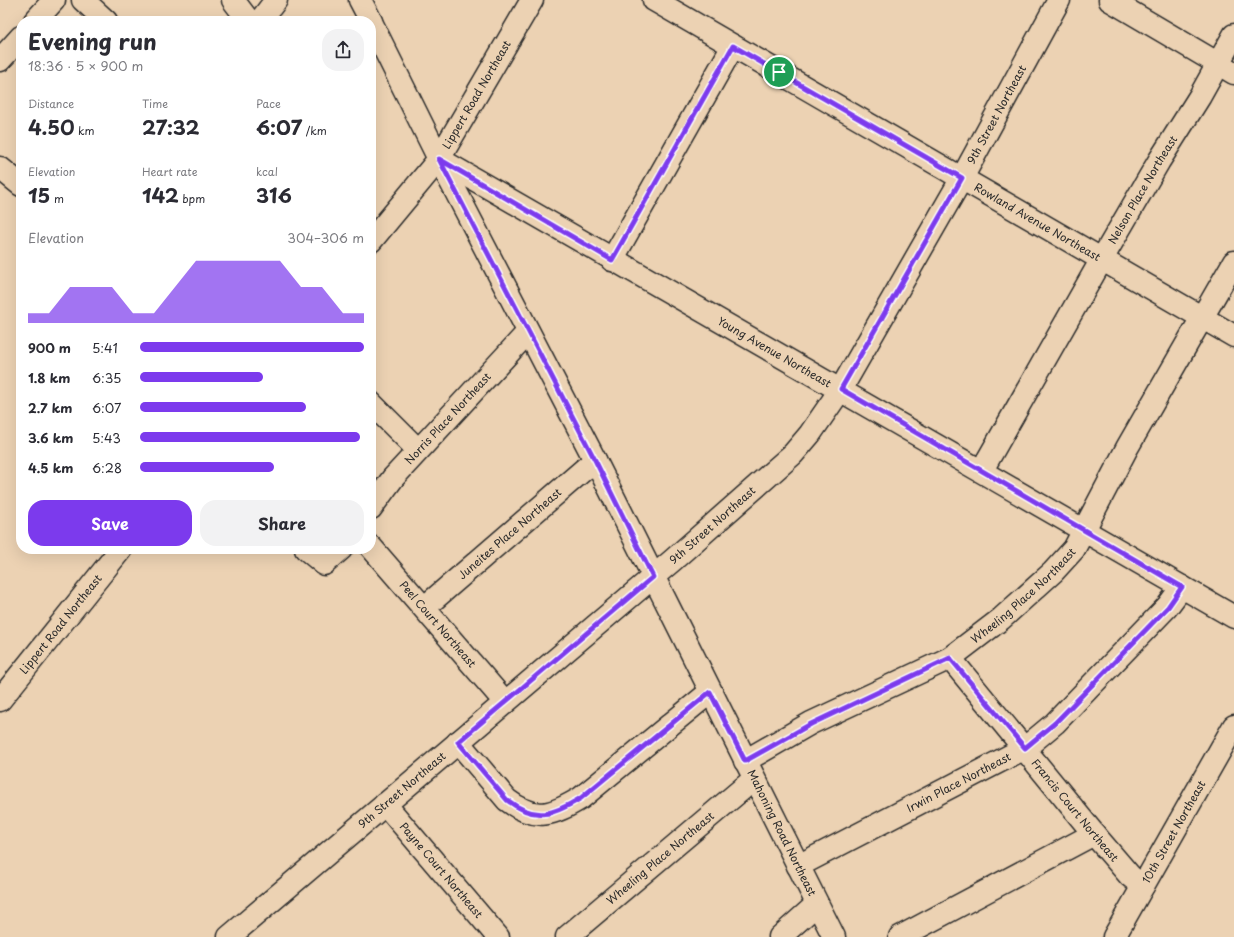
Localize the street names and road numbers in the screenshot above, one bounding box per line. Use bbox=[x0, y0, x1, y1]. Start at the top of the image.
street label: Lippert Road Northeast bbox=[438, 36, 515, 152]
street label: 9th Street Northeast bbox=[962, 61, 1030, 167]
street label: Nelson Place Northeast bbox=[1104, 132, 1181, 247]
street label: Rowland Avenue Northeast bbox=[971, 178, 1104, 265]
street label: Young Avenue Northeast bbox=[714, 312, 835, 392]
street label: Norris Place Northeast bbox=[401, 369, 494, 468]
street label: 9th Street Northeast bbox=[665, 482, 759, 568]
street label: Juneites Place Northeast bbox=[454, 484, 565, 583]
street label: Wheeling Place Northeast bbox=[967, 544, 1079, 647]
street label: Lippert Road Northeast bbox=[15, 570, 106, 677]
street label: Peel Court Northeast bbox=[396, 577, 481, 671]
street label: 9th Street Northeast bbox=[354, 747, 450, 832]
street label: Irwin Place Northeast bbox=[903, 748, 1014, 816]
street label: Francis Court Northeast bbox=[1028, 755, 1123, 866]
street label: Mahoning Road Northeast bbox=[743, 766, 821, 899]
street label: 10th Street Northeast bbox=[1137, 777, 1210, 886]
street label: Wheeling Place Northeast bbox=[602, 807, 717, 908]
street label: Payne Court Northeast bbox=[396, 818, 488, 922]

